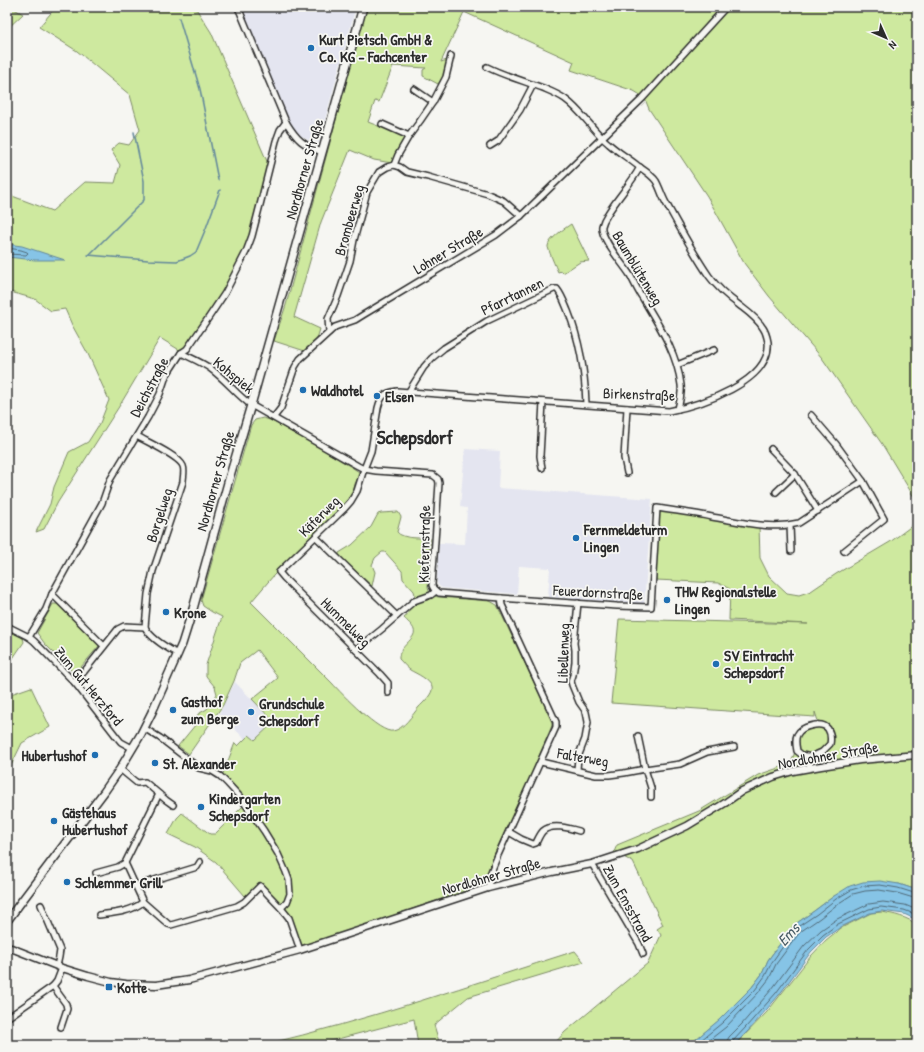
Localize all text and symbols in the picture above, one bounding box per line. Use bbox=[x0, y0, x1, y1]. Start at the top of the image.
north arrow bbox=[866, 18, 906, 58]
place label: Kurt Pietsch GmbH & Co. KG - Fachcenter bbox=[319, 29, 432, 67]
text: N bbox=[886, 38, 900, 52]
marker: Kurt Pietsch GmbH & Co. KG - Fachcenter bbox=[306, 43, 316, 53]
street label: Nordhorner Straße bbox=[280, 116, 328, 222]
street label: Brombeerweg bbox=[329, 182, 369, 258]
street label: Lohner Straße bbox=[409, 221, 487, 279]
street label: Baumblütenweg bbox=[608, 227, 669, 309]
street label: Pfarrtannen bbox=[477, 272, 547, 320]
street label: Kohspiek bbox=[209, 352, 259, 398]
street label: Deichstraße bbox=[124, 353, 174, 421]
place label: Waldhotel bbox=[311, 380, 364, 401]
street label: Birkenstraße bbox=[603, 382, 675, 406]
marker: Waldhotel bbox=[298, 385, 308, 395]
place label: Elsen bbox=[385, 386, 414, 407]
marker: Elsen bbox=[372, 391, 382, 401]
district label: Schepsdorf bbox=[377, 424, 454, 451]
street label: Nordhorner Straße bbox=[191, 428, 239, 534]
street label: Borgelweg bbox=[140, 485, 178, 545]
street label: Käferweg bbox=[294, 491, 344, 541]
street label: Kiefernstraße bbox=[413, 505, 435, 583]
place label: Fernmeldeturm Lingen bbox=[583, 519, 667, 558]
marker: Fernmeldeturm Lingen bbox=[571, 533, 581, 543]
street label: Feuerdornstraße bbox=[551, 579, 644, 605]
place label: THW Regionalstelle Lingen bbox=[674, 581, 777, 620]
street label: Hummelweg bbox=[316, 592, 376, 652]
marker: THW Regionalstelle Lingen bbox=[662, 595, 672, 605]
place label: Krone bbox=[174, 602, 206, 623]
marker: Krone bbox=[161, 607, 171, 617]
street label: Libellenweg bbox=[551, 622, 575, 683]
street label: Zum Gut Herzford bbox=[50, 642, 128, 730]
place label: SV Eintracht Schepsdorf bbox=[724, 645, 794, 684]
marker: SV Eintracht Schepsdorf bbox=[711, 659, 721, 669]
place label: Gasthof zum Berge bbox=[181, 691, 239, 730]
place label: Grundschule Schepsdorf bbox=[259, 693, 324, 732]
marker: Gasthof zum Berge bbox=[168, 705, 178, 715]
marker: Grundschule Schepsdorf bbox=[246, 707, 256, 717]
street label: Nordlohner Straße bbox=[776, 736, 880, 774]
street label: Falterweg bbox=[555, 742, 611, 772]
place label: Hubertushof bbox=[21, 745, 88, 766]
marker: Hubertushof bbox=[90, 750, 100, 760]
place label: St. Alexander bbox=[163, 753, 236, 774]
marker: St. Alexander bbox=[150, 758, 160, 768]
place label: Kindergarten Schepsdorf bbox=[209, 788, 281, 827]
place label: Gästehaus Hubertushof bbox=[62, 802, 128, 840]
marker: Kindergarten Schepsdorf bbox=[196, 802, 206, 812]
marker: Gästehaus Hubertushof bbox=[49, 816, 59, 826]
street label: Nordlohner Straße bbox=[439, 852, 543, 900]
street label: Zum Emsstrand bbox=[598, 861, 658, 945]
place label: Schlemmer Grill bbox=[75, 872, 163, 893]
marker: Schlemmer Grill bbox=[62, 877, 72, 887]
water label: Ems bbox=[772, 916, 805, 950]
place label: Kotte bbox=[117, 977, 147, 998]
marker: Kotte bbox=[104, 982, 114, 992]

